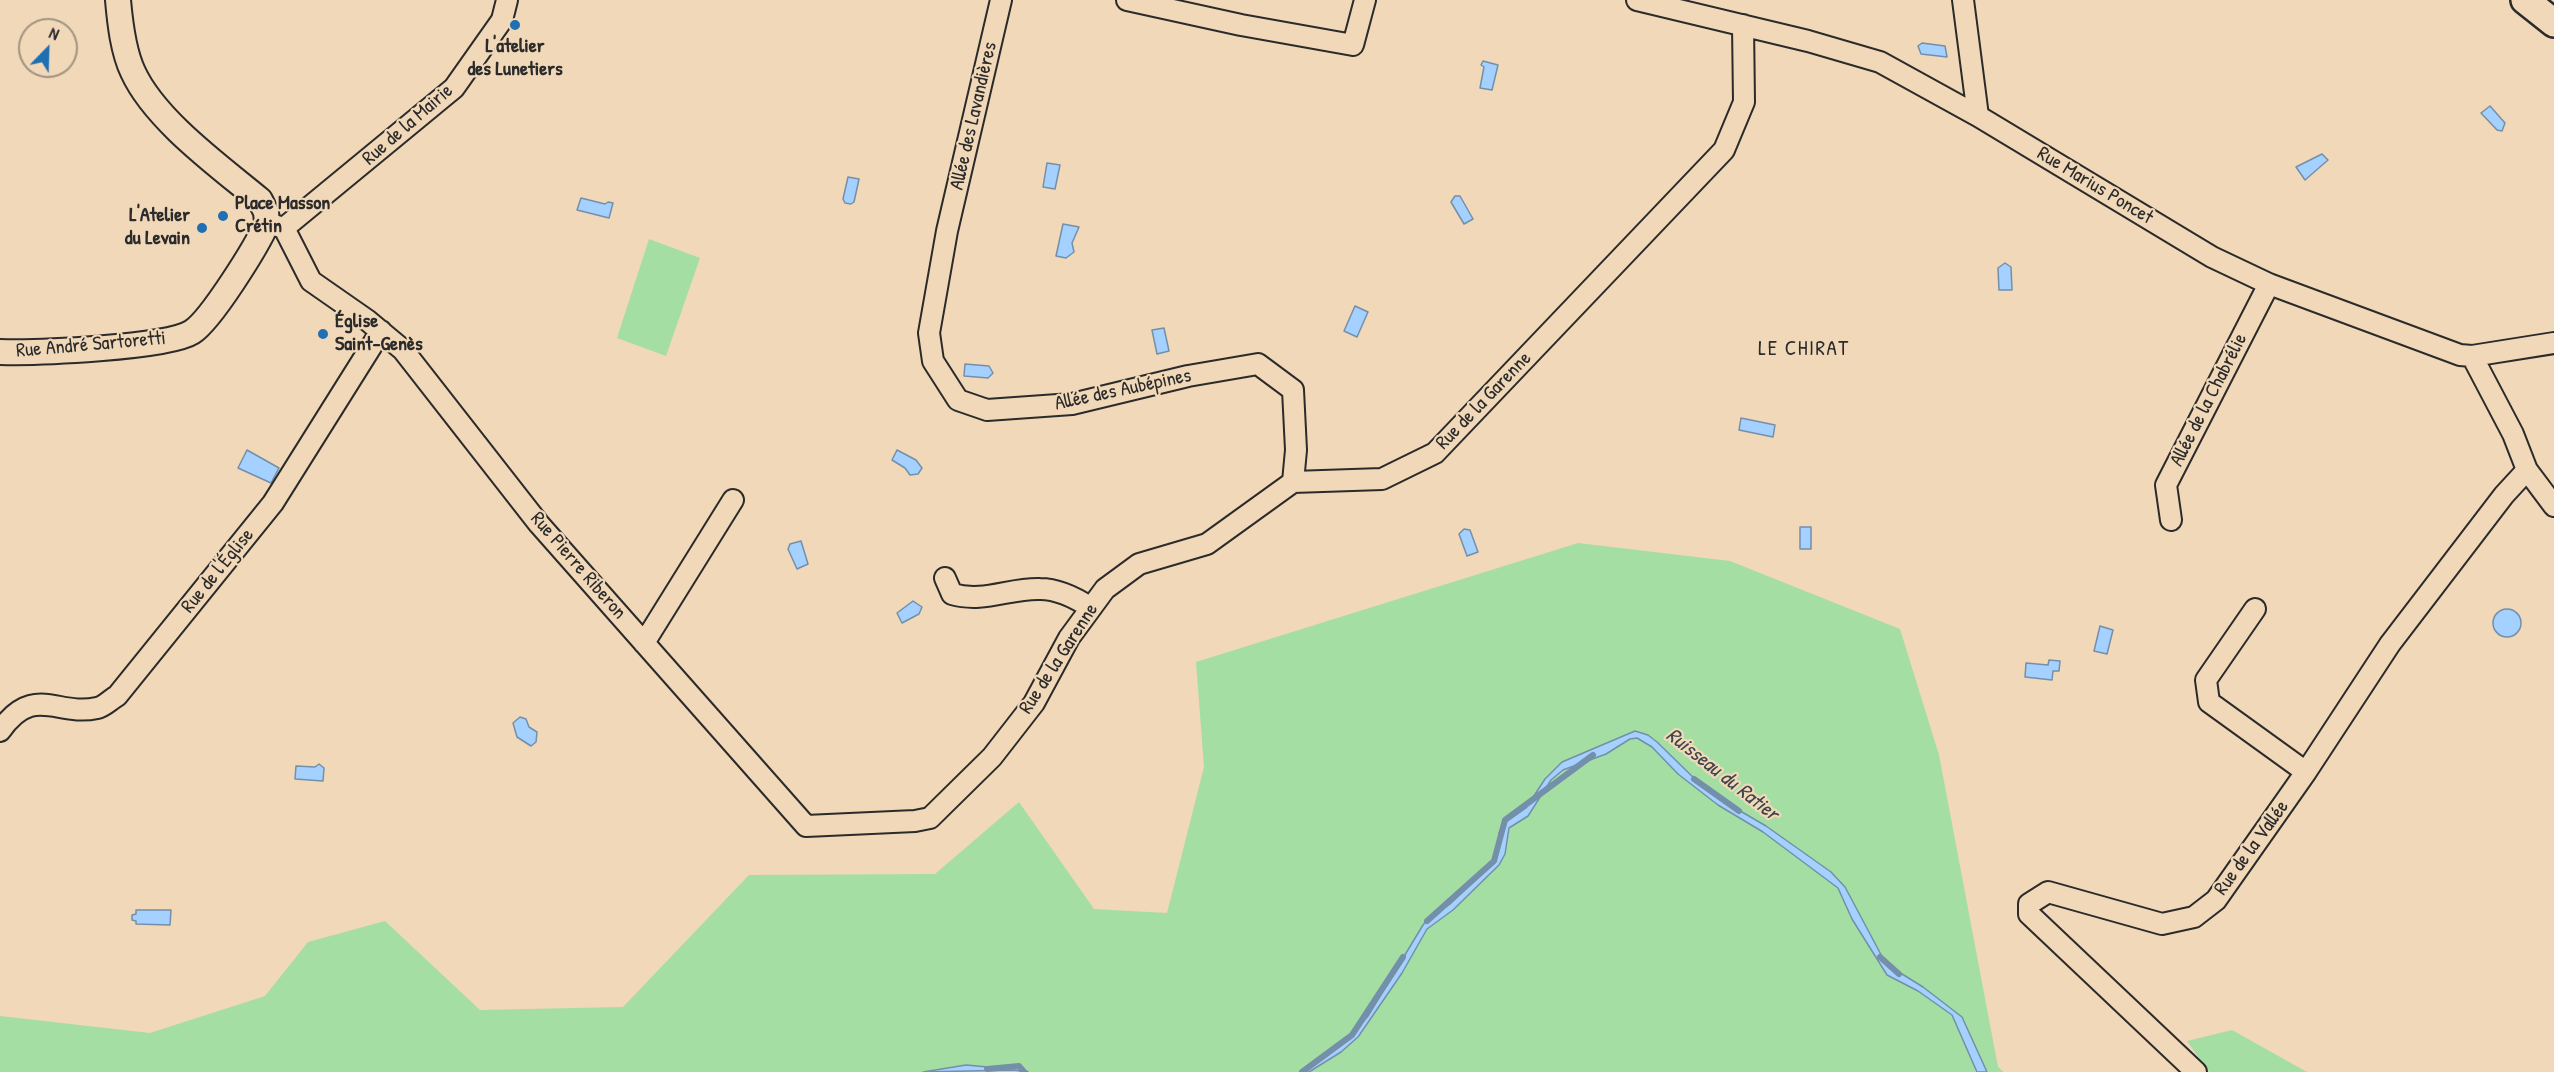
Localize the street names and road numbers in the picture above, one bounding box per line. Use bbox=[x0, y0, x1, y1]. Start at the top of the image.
street label: Allée des Lavandières bbox=[945, 40, 1003, 192]
street label: Rue de la Mairie bbox=[358, 79, 458, 171]
street label: Rue Marius Poncet bbox=[2033, 142, 2157, 230]
street label: Rue André Sartoretti bbox=[15, 327, 167, 363]
street label: Allée de la Chabrélie bbox=[2165, 330, 2253, 470]
street label: Rue de la Garenne bbox=[1431, 347, 1537, 455]
street label: Allée des Aubépines bbox=[1053, 364, 1193, 416]
street label: Rue Pierre Riberon bbox=[525, 507, 631, 625]
street label: Rue de l'Église bbox=[177, 524, 259, 618]
street label: Rue de la Garenne bbox=[1014, 599, 1104, 719]
street label: Rue de la Vallée bbox=[2210, 796, 2294, 900]

